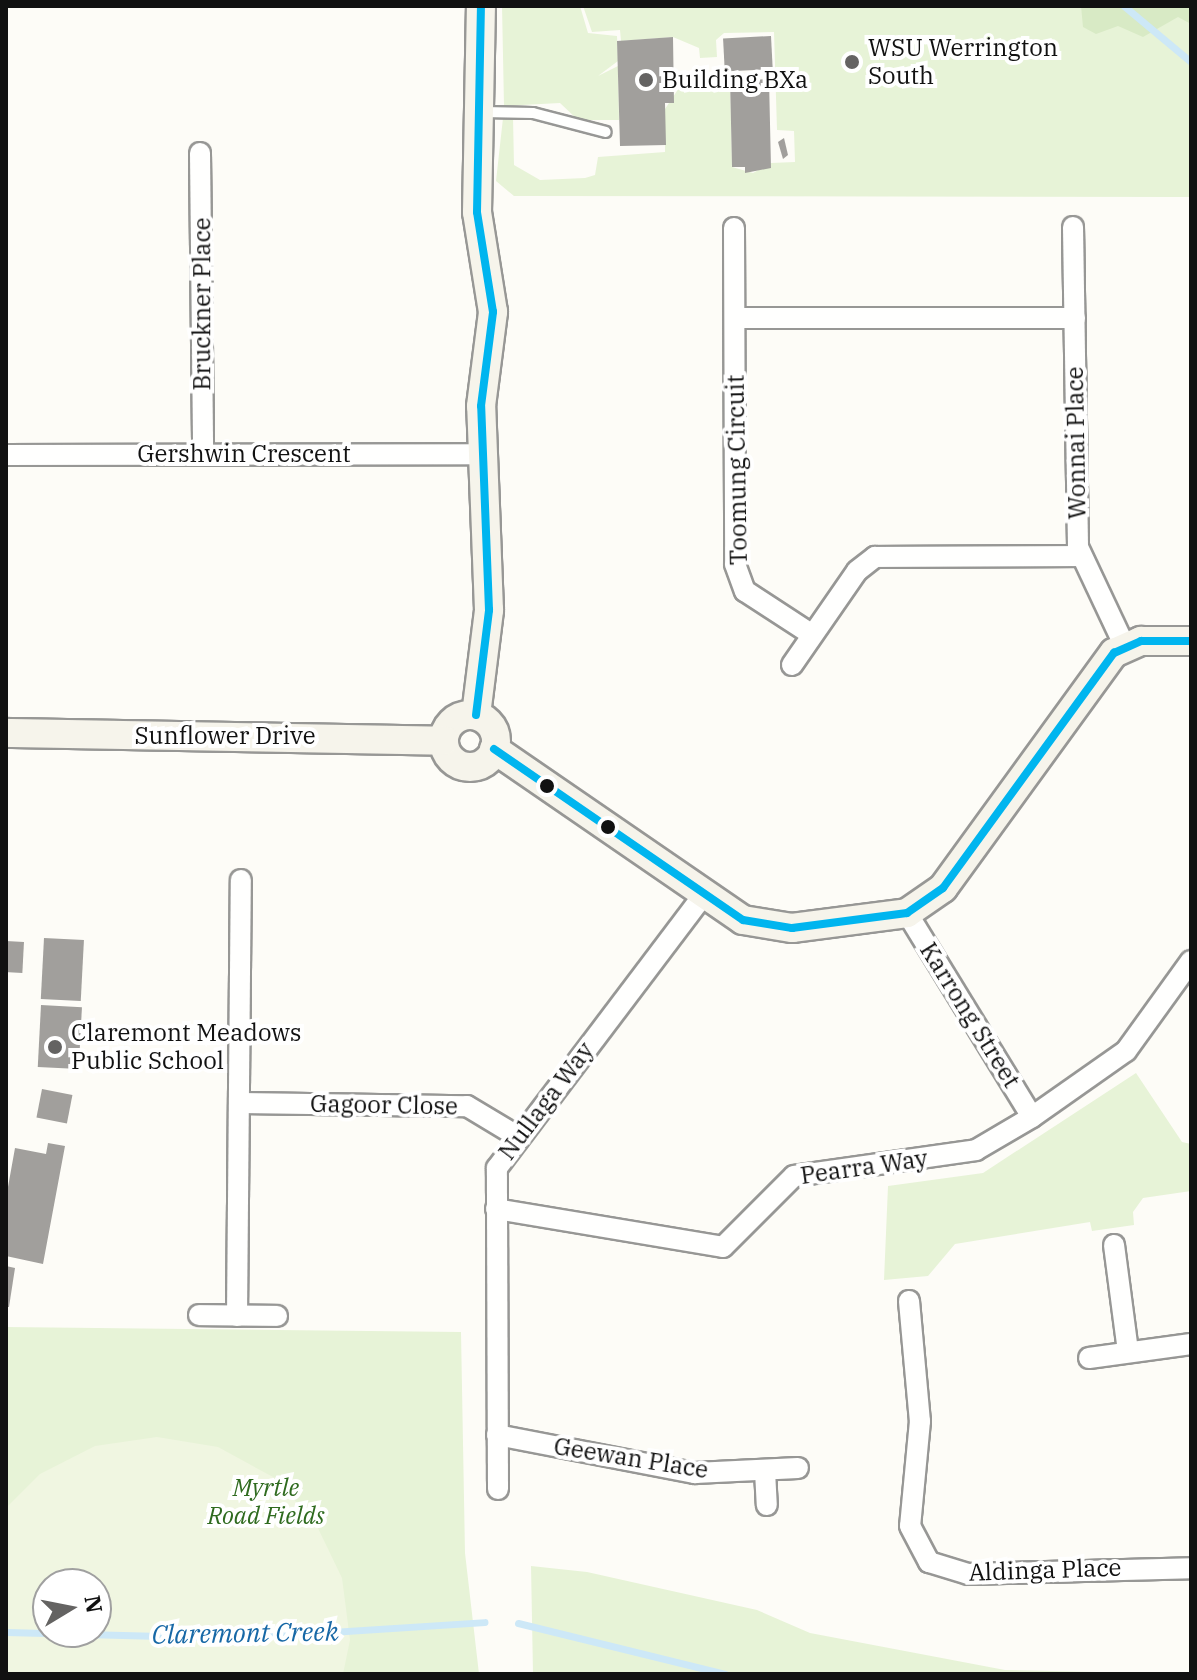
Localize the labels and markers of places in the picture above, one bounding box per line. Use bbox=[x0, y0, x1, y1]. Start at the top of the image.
place label: WSU Werrington South bbox=[868, 34, 1058, 90]
marker: WSU Werrington South bbox=[843, 53, 861, 71]
place label: Building BXa bbox=[662, 66, 808, 94]
marker: Building BXa bbox=[637, 71, 655, 89]
unlabelled marker bbox=[539, 778, 555, 794]
unlabelled marker bbox=[600, 819, 616, 835]
place label: Claremont Meadows Public School bbox=[71, 1019, 302, 1075]
marker: Claremont Meadows Public School bbox=[46, 1038, 64, 1056]

